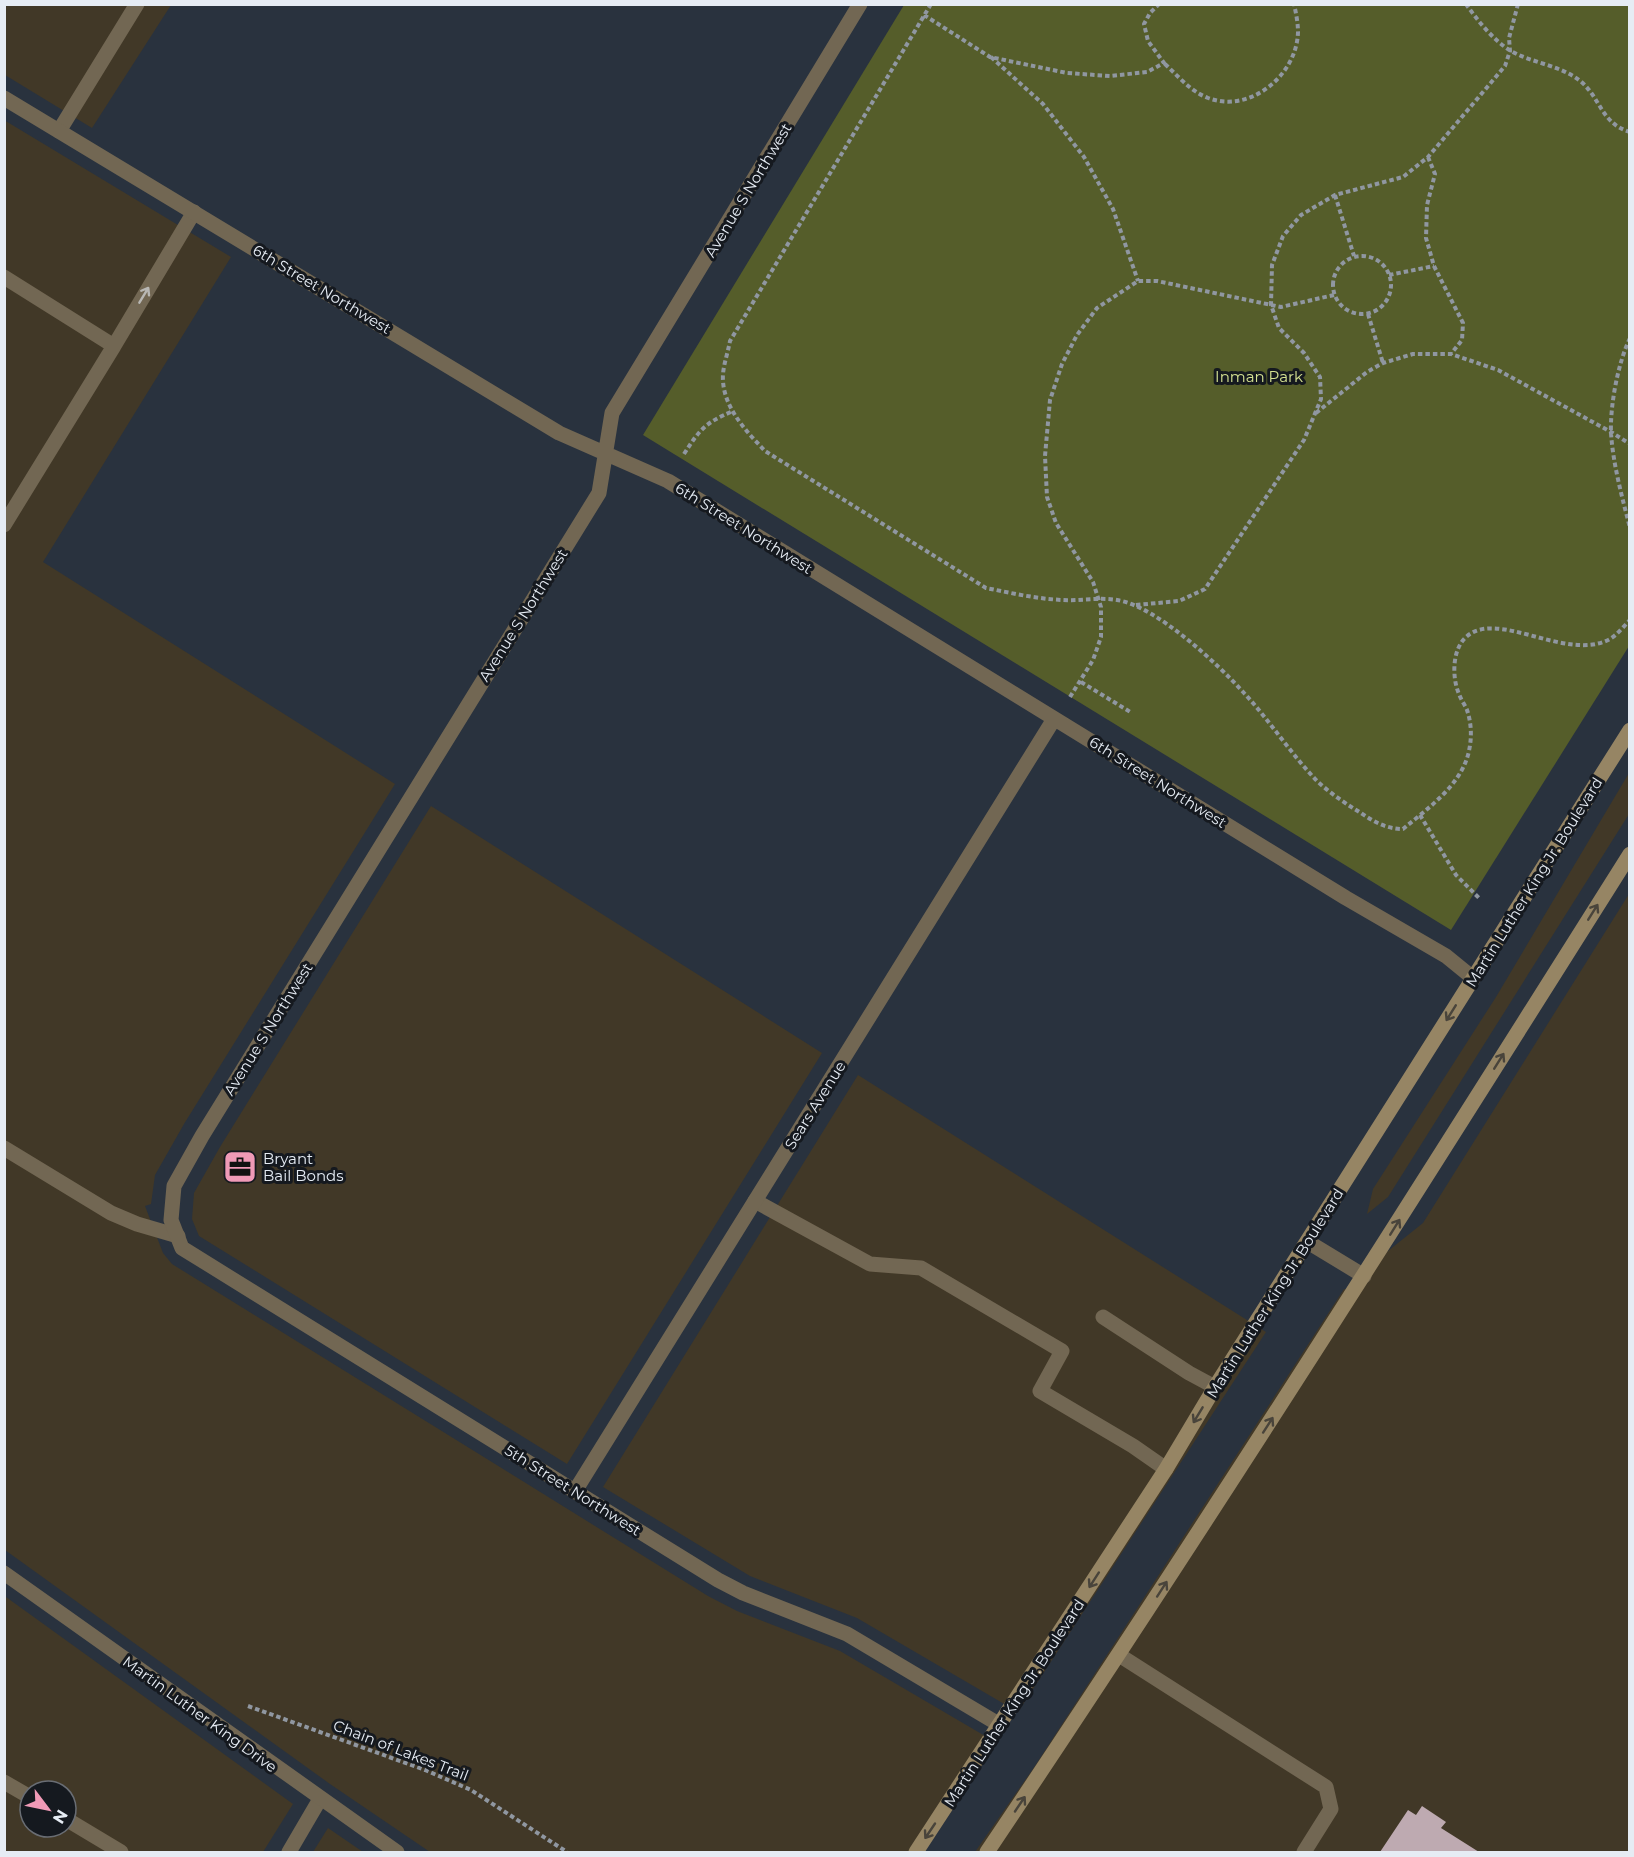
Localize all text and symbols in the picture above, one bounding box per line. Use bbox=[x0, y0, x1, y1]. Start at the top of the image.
street label: Avenue S Northwest bbox=[700, 120, 796, 260]
street label: 6th Street Northwest bbox=[249, 240, 395, 338]
one-way arrow bbox=[138, 287, 150, 304]
park label: Inman Park bbox=[1215, 367, 1303, 386]
street label: 6th Street Northwest bbox=[672, 478, 816, 578]
street label: Avenue S Northwest bbox=[474, 545, 572, 685]
street label: 6th Street Northwest bbox=[1086, 732, 1230, 832]
street label: Martin Luther King Jr. Boulevard bbox=[1461, 774, 1607, 990]
one-way arrow bbox=[1587, 904, 1599, 921]
street label: Avenue S Northwest bbox=[219, 959, 317, 1099]
one-way arrow bbox=[1444, 1005, 1457, 1022]
one-way arrow bbox=[1492, 1053, 1505, 1070]
street label: Sears Avenue bbox=[780, 1057, 850, 1153]
office icon: Bryant Bail Bonds bbox=[222, 1149, 258, 1185]
place label: Bryant Bail Bonds bbox=[263, 1149, 344, 1185]
street label: Martin Luther King Jr. Boulevard bbox=[1202, 1185, 1348, 1401]
one-way arrow bbox=[1389, 1218, 1402, 1235]
one-way arrow bbox=[1192, 1406, 1204, 1423]
one-way arrow bbox=[1262, 1417, 1274, 1434]
street label: 5th Street Northwest bbox=[501, 1440, 645, 1540]
one-way arrow bbox=[1088, 1571, 1100, 1588]
one-way arrow bbox=[1157, 1581, 1169, 1598]
street label: Martin Luther King Jr. Boulevard bbox=[940, 1596, 1088, 1810]
street label: Martin Luther King Drive bbox=[119, 1652, 281, 1776]
street label: Chain of Lakes Trail bbox=[331, 1715, 471, 1785]
north arrow bbox=[18, 1779, 78, 1839]
one-way arrow bbox=[1014, 1796, 1026, 1813]
text: N bbox=[49, 1806, 72, 1827]
one-way arrow bbox=[924, 1822, 936, 1839]

